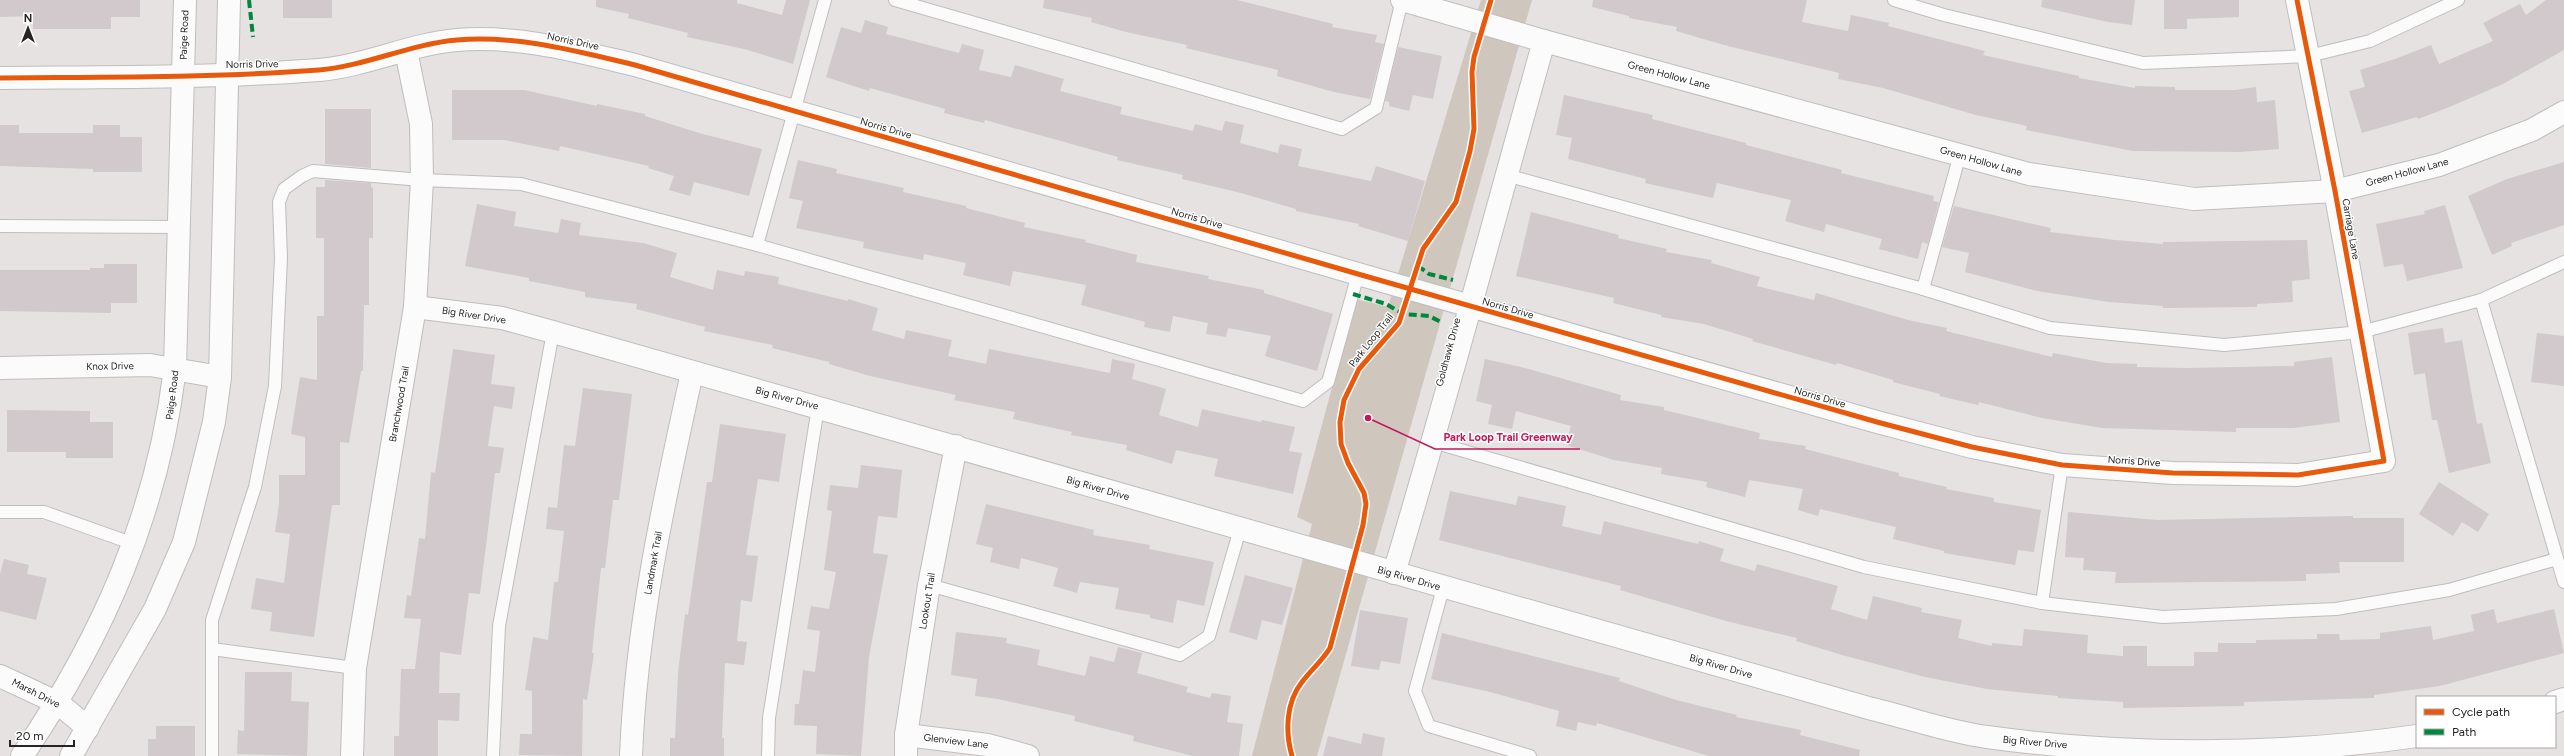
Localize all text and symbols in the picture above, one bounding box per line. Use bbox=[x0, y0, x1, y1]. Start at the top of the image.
north arrow bbox=[8, 8, 48, 48]
street label: Paige Road bbox=[177, 10, 191, 60]
text: N bbox=[24, 12, 32, 25]
street label: Norris Drive bbox=[546, 29, 601, 53]
street label: Norris Drive bbox=[225, 57, 279, 71]
street label: Green Hollow Lane bbox=[1626, 58, 1712, 92]
street label: Norris Drive bbox=[859, 114, 914, 142]
street label: Green Hollow Lane bbox=[1938, 143, 2024, 179]
street label: Green Hollow Lane bbox=[2364, 155, 2450, 189]
street label: Carriage Lane bbox=[2339, 198, 2363, 261]
street label: Norris Drive bbox=[1170, 204, 1225, 232]
street label: Norris Drive bbox=[1481, 294, 1536, 322]
street label: Big River Drive bbox=[441, 304, 508, 327]
street label: Park Loop Trail bbox=[1346, 310, 1396, 370]
street label: Goldhawk Drive bbox=[1433, 316, 1464, 388]
street label: Knox Drive bbox=[86, 359, 135, 373]
street label: Branchwood Trail bbox=[386, 365, 412, 443]
street label: Paige Road bbox=[163, 369, 182, 421]
street label: Big River Drive bbox=[754, 383, 821, 413]
street label: Norris Drive bbox=[1793, 383, 1848, 411]
callout: Park Loop Trail Greenway bbox=[1435, 426, 1580, 449]
text: Park Loop Trail Greenway bbox=[1444, 431, 1573, 444]
street label: Norris Drive bbox=[2107, 453, 2161, 469]
street label: Big River Drive bbox=[1065, 473, 1131, 503]
street label: Landmark Trail bbox=[641, 530, 665, 596]
street label: Big River Drive bbox=[1376, 563, 1442, 593]
street label: Lookout Trail bbox=[916, 572, 938, 630]
street label: Big River Drive bbox=[1688, 651, 1754, 681]
street label: Marsh Drive bbox=[10, 675, 63, 711]
legend bbox=[2416, 696, 2556, 748]
text: Cycle path bbox=[2452, 705, 2510, 719]
scale bar bbox=[10, 722, 74, 748]
text: Path bbox=[2452, 725, 2476, 739]
text: 20 m bbox=[16, 729, 44, 743]
street label: Glenview Lane bbox=[923, 731, 990, 751]
street label: Big River Drive bbox=[2002, 733, 2068, 751]

